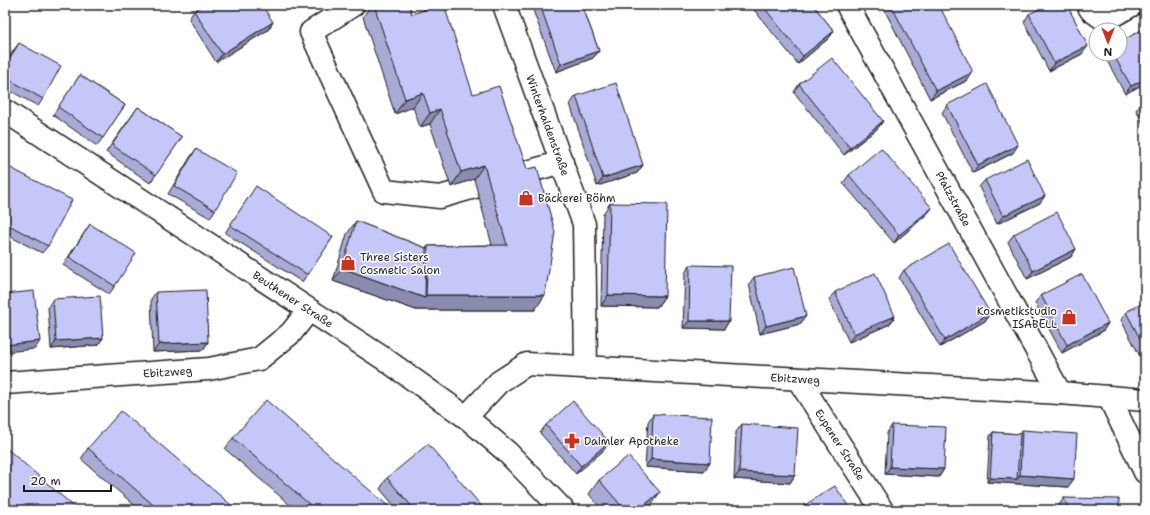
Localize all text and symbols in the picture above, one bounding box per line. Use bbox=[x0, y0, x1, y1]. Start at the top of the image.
north arrow bbox=[1088, 22, 1128, 62]
text: N bbox=[1103, 44, 1112, 59]
street label: Winterhaldenstraße bbox=[523, 73, 573, 178]
street label: Pfalzstraße bbox=[932, 168, 975, 229]
shop icon: Bäckerei Böhm bbox=[517, 189, 535, 207]
place label: Bäckerei Böhm bbox=[538, 191, 616, 206]
place label: Three Sisters Cosmetic Salon bbox=[360, 250, 440, 278]
shop icon: Three Sisters Cosmetic Salon bbox=[339, 254, 357, 272]
street label: Beuthener Straße bbox=[250, 267, 336, 331]
place label: Kosmetikstudio ISABELL bbox=[977, 304, 1057, 332]
shop icon: Kosmetikstudio ISABELL bbox=[1060, 308, 1078, 326]
street label: Ebitzweg bbox=[142, 363, 193, 381]
street label: Ebitzweg bbox=[770, 370, 821, 387]
street label: Eupener Straße bbox=[812, 406, 869, 483]
pharmacy icon: Daimler Apotheke bbox=[563, 432, 581, 450]
place label: Daimler Apotheke bbox=[584, 434, 679, 449]
scale bar bbox=[24, 467, 111, 493]
text: 20 m bbox=[30, 473, 61, 489]

